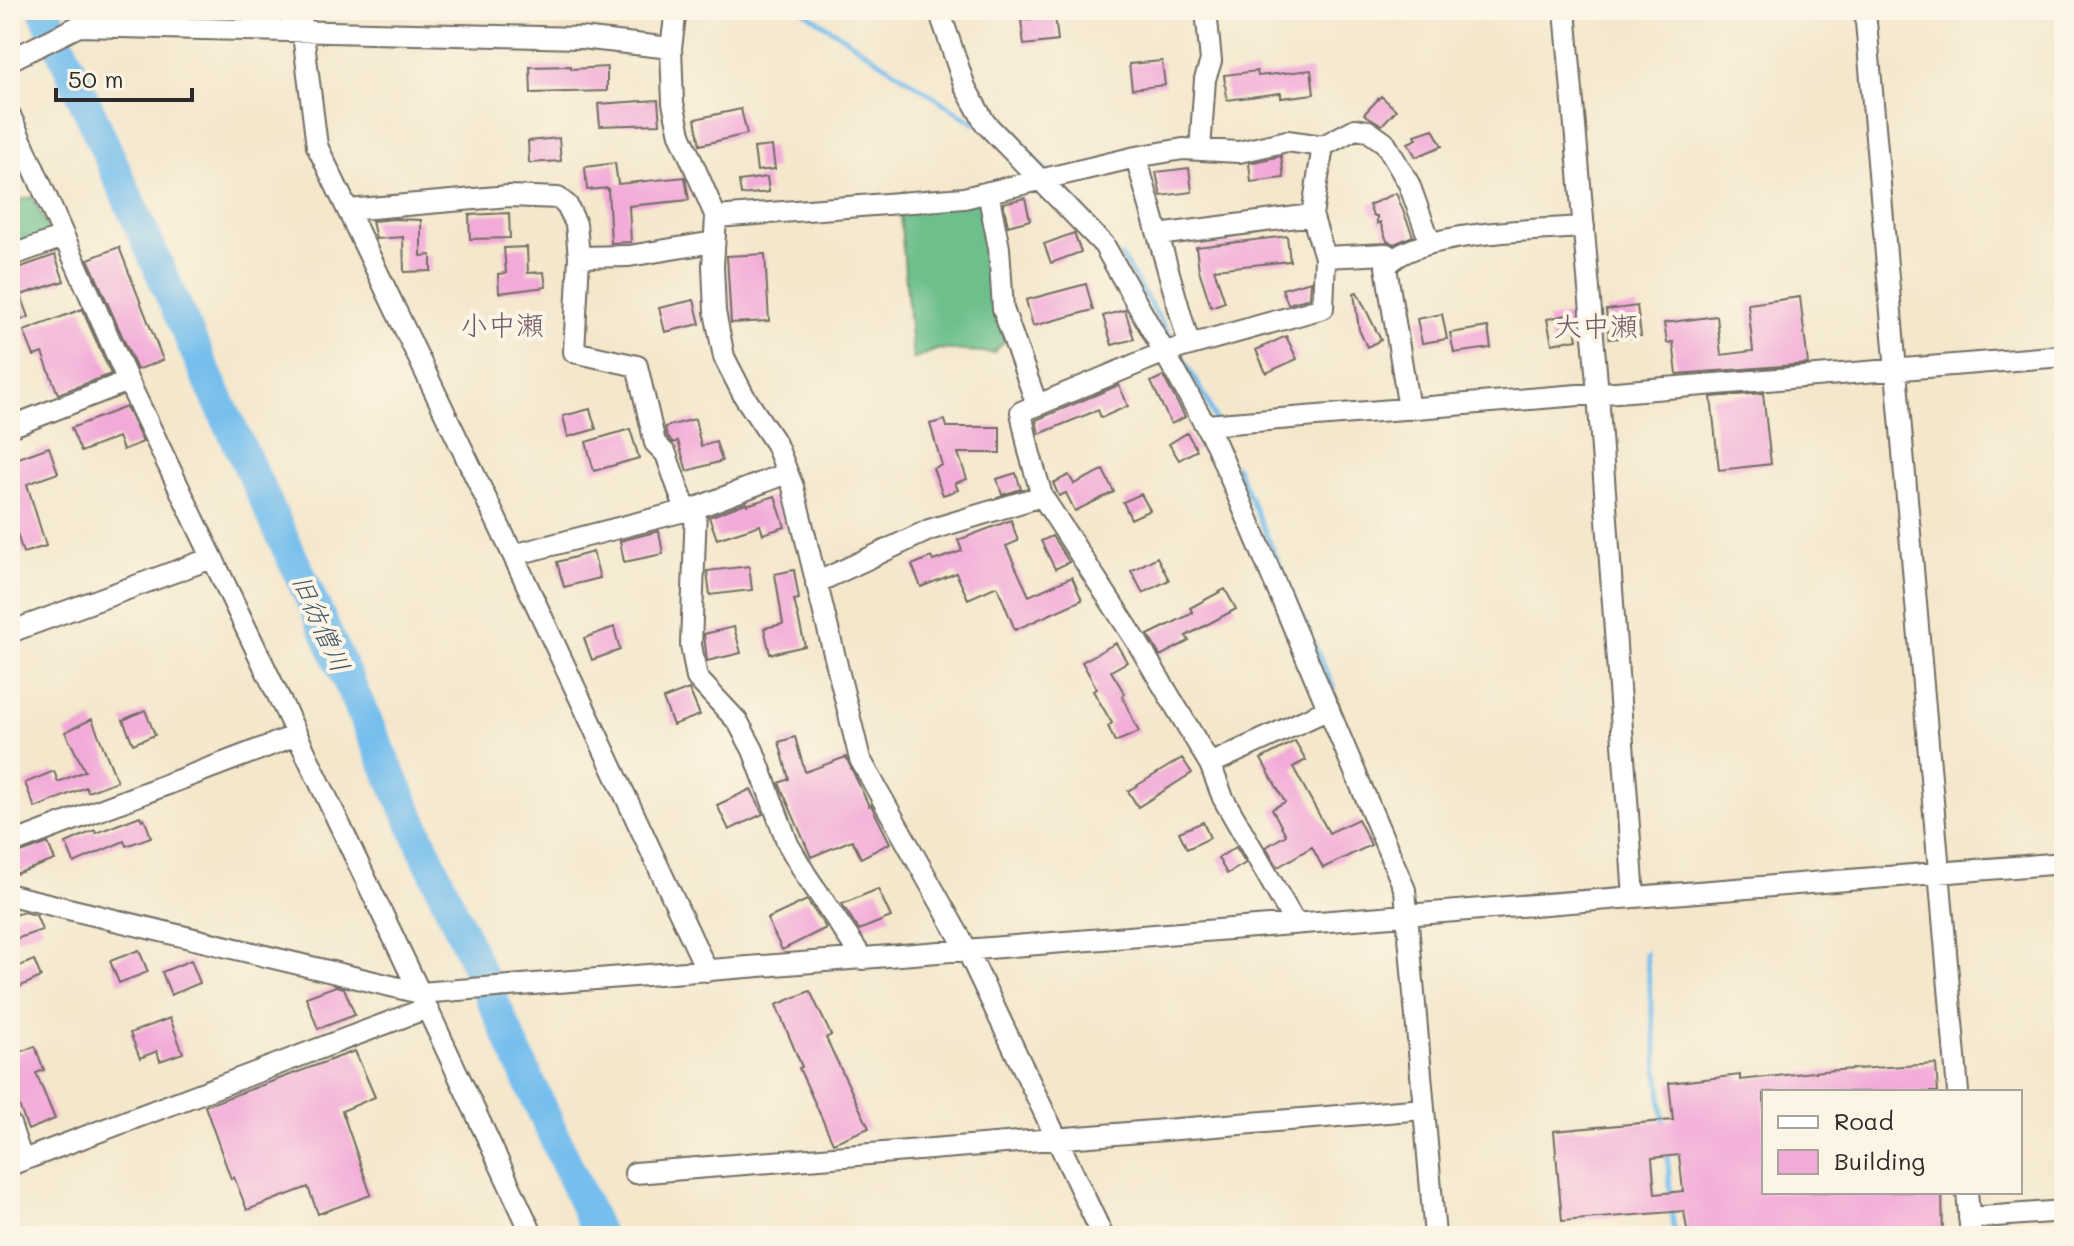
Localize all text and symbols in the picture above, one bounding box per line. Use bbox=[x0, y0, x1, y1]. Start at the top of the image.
scale bar bbox=[56, 52, 192, 102]
text: 50 m bbox=[68, 63, 124, 94]
district label: 小中瀬 bbox=[460, 306, 544, 342]
district label: 大中瀬 bbox=[1554, 307, 1638, 343]
water label: 旧彷僧川 bbox=[285, 569, 359, 677]
legend bbox=[1762, 1090, 2022, 1194]
text: Road bbox=[1834, 1105, 1894, 1136]
text: Building bbox=[1834, 1145, 1925, 1176]

